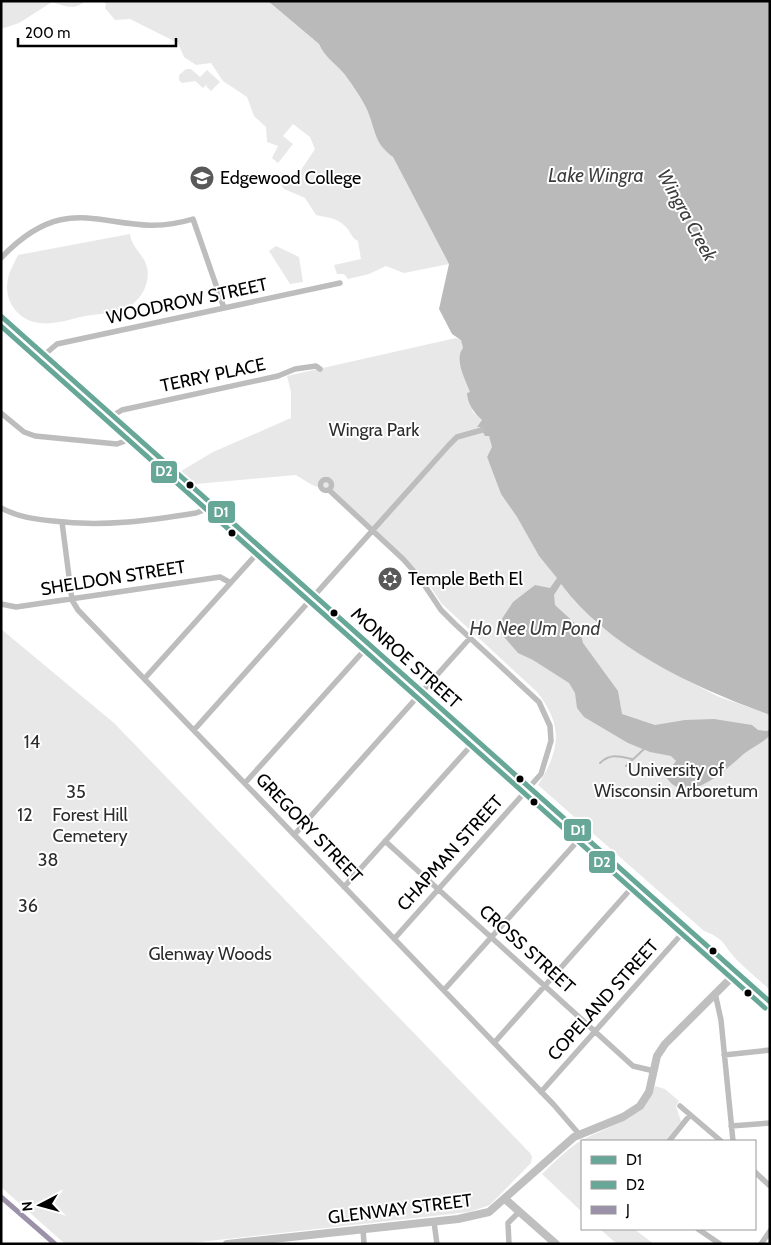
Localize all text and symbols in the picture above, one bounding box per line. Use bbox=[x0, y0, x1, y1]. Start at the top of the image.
scale bar bbox=[18, 15, 175, 47]
text: 200 m bbox=[25, 24, 70, 42]
water label: Lake Wingra bbox=[548, 164, 644, 187]
school or university icon: Edgewood College bbox=[189, 165, 215, 191]
water label: Wingra Creek bbox=[652, 165, 722, 266]
place label: Edgewood College bbox=[220, 167, 361, 189]
street label: WOODROW STREET bbox=[105, 273, 270, 329]
street label: TERRY PLACE bbox=[159, 353, 267, 397]
park label: Wingra Park bbox=[329, 419, 420, 441]
line badge: D2 bbox=[150, 460, 178, 484]
text: D2 bbox=[155, 462, 173, 480]
unlabelled marker bbox=[185, 480, 195, 490]
line badge: D1 bbox=[207, 500, 236, 524]
text: D1 bbox=[213, 503, 229, 521]
unlabelled marker bbox=[227, 528, 237, 538]
street label: SHELDON STREET bbox=[39, 556, 187, 600]
synagogue icon: Temple Beth El bbox=[377, 566, 403, 592]
place label: Temple Beth El bbox=[408, 568, 523, 590]
street label: MONROE STREET bbox=[347, 603, 466, 713]
unlabelled marker bbox=[329, 608, 339, 618]
water label: Ho Nee Um Pond bbox=[470, 617, 602, 640]
park label: 14 bbox=[24, 731, 40, 753]
park label: University of Wisconsin Arboretum bbox=[594, 759, 758, 802]
street label: GREGORY STREET bbox=[251, 769, 367, 888]
unlabelled marker bbox=[515, 774, 525, 784]
park label: 35 bbox=[66, 781, 86, 803]
street label: CHAPMAN STREET bbox=[392, 790, 508, 915]
unlabelled marker bbox=[529, 797, 539, 807]
park label: 12 bbox=[17, 804, 33, 826]
park label: Forest Hill Cemetery bbox=[52, 804, 129, 847]
line badge: D1 bbox=[563, 818, 592, 842]
text: D1 bbox=[570, 821, 586, 839]
park label: 38 bbox=[38, 849, 58, 871]
line badge: D2 bbox=[588, 850, 616, 874]
text: D2 bbox=[593, 853, 611, 871]
park label: 36 bbox=[18, 895, 38, 917]
street label: CROSS STREET bbox=[475, 900, 580, 998]
street label: COPELAND STREET bbox=[543, 935, 663, 1065]
park label: Glenway Woods bbox=[148, 943, 272, 965]
unlabelled marker bbox=[708, 946, 718, 956]
unlabelled marker bbox=[743, 988, 753, 998]
legend bbox=[581, 1140, 756, 1230]
text: D1 bbox=[626, 1151, 642, 1169]
text: D2 bbox=[626, 1176, 645, 1194]
north arrow bbox=[15, 1180, 65, 1230]
street label: GLENWAY STREET bbox=[327, 1189, 474, 1229]
text: N bbox=[18, 1200, 37, 1212]
text: J bbox=[625, 1201, 630, 1219]

